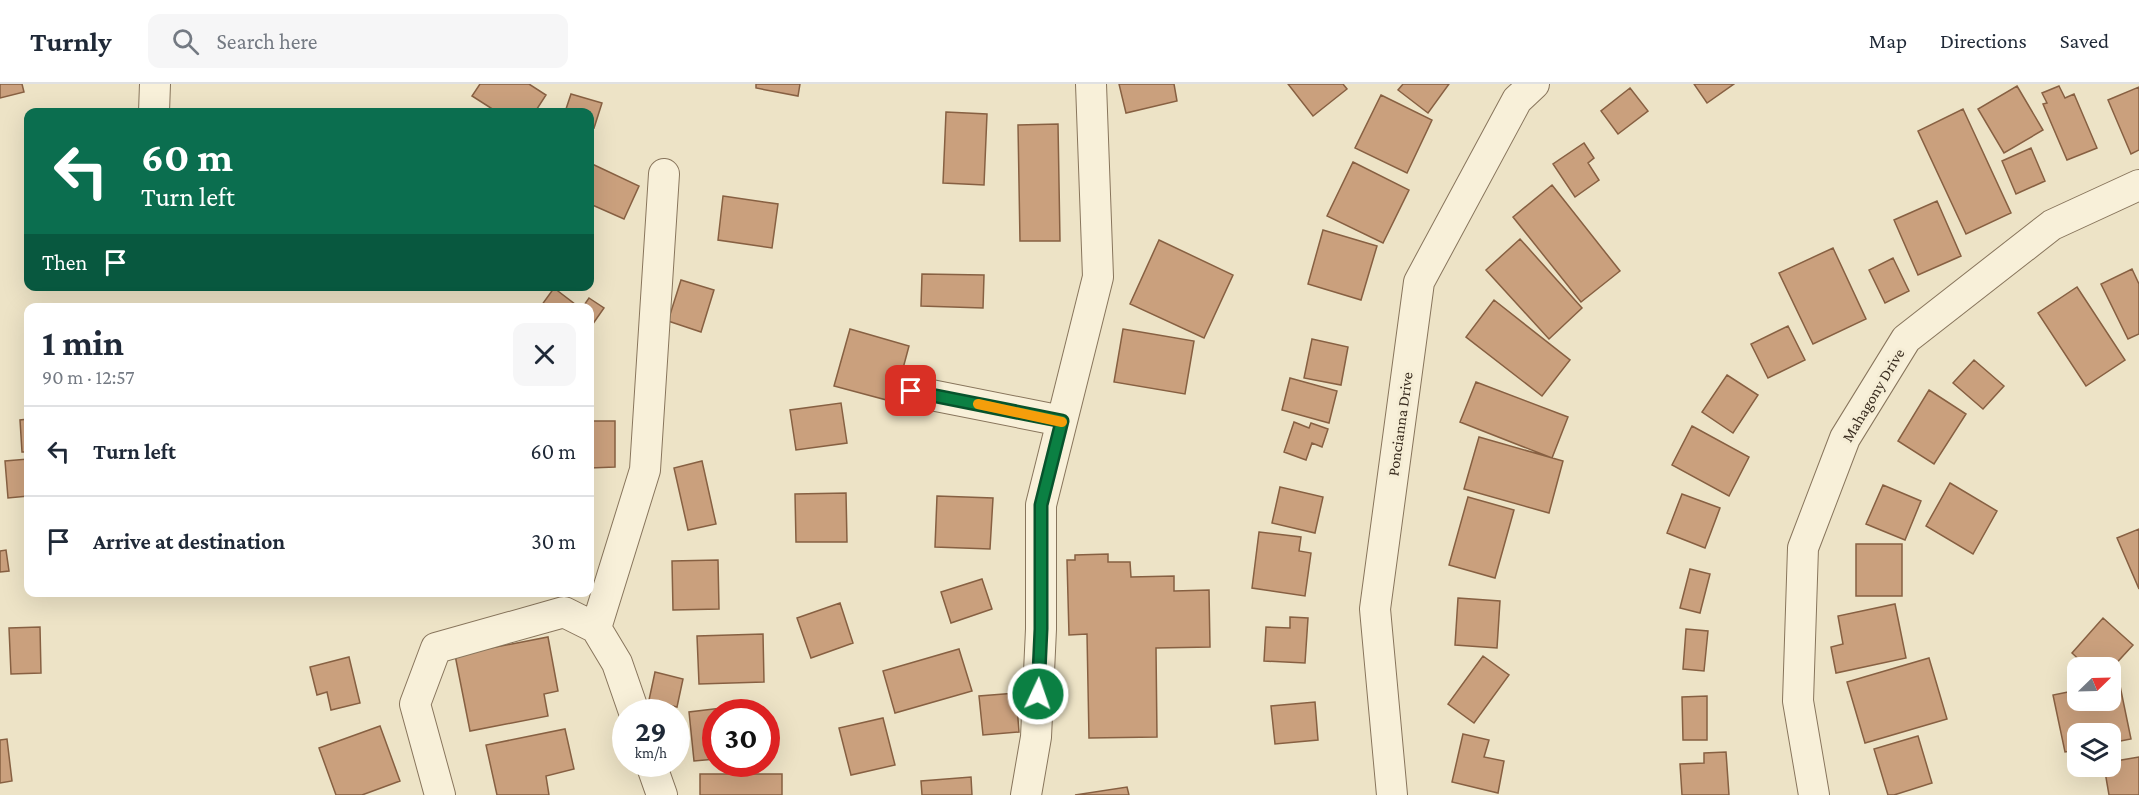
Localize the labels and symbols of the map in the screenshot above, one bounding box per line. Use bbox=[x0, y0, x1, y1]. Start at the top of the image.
street label: Mahagony Drive bbox=[1838, 345, 1908, 445]
pin bbox=[885, 365, 936, 416]
street label: Poncianna Drive bbox=[1384, 371, 1416, 477]
north arrow bbox=[2067, 657, 2121, 711]
position arrow bbox=[1006, 662, 1070, 726]
speed limit sign: 30 bbox=[702, 699, 780, 777]

